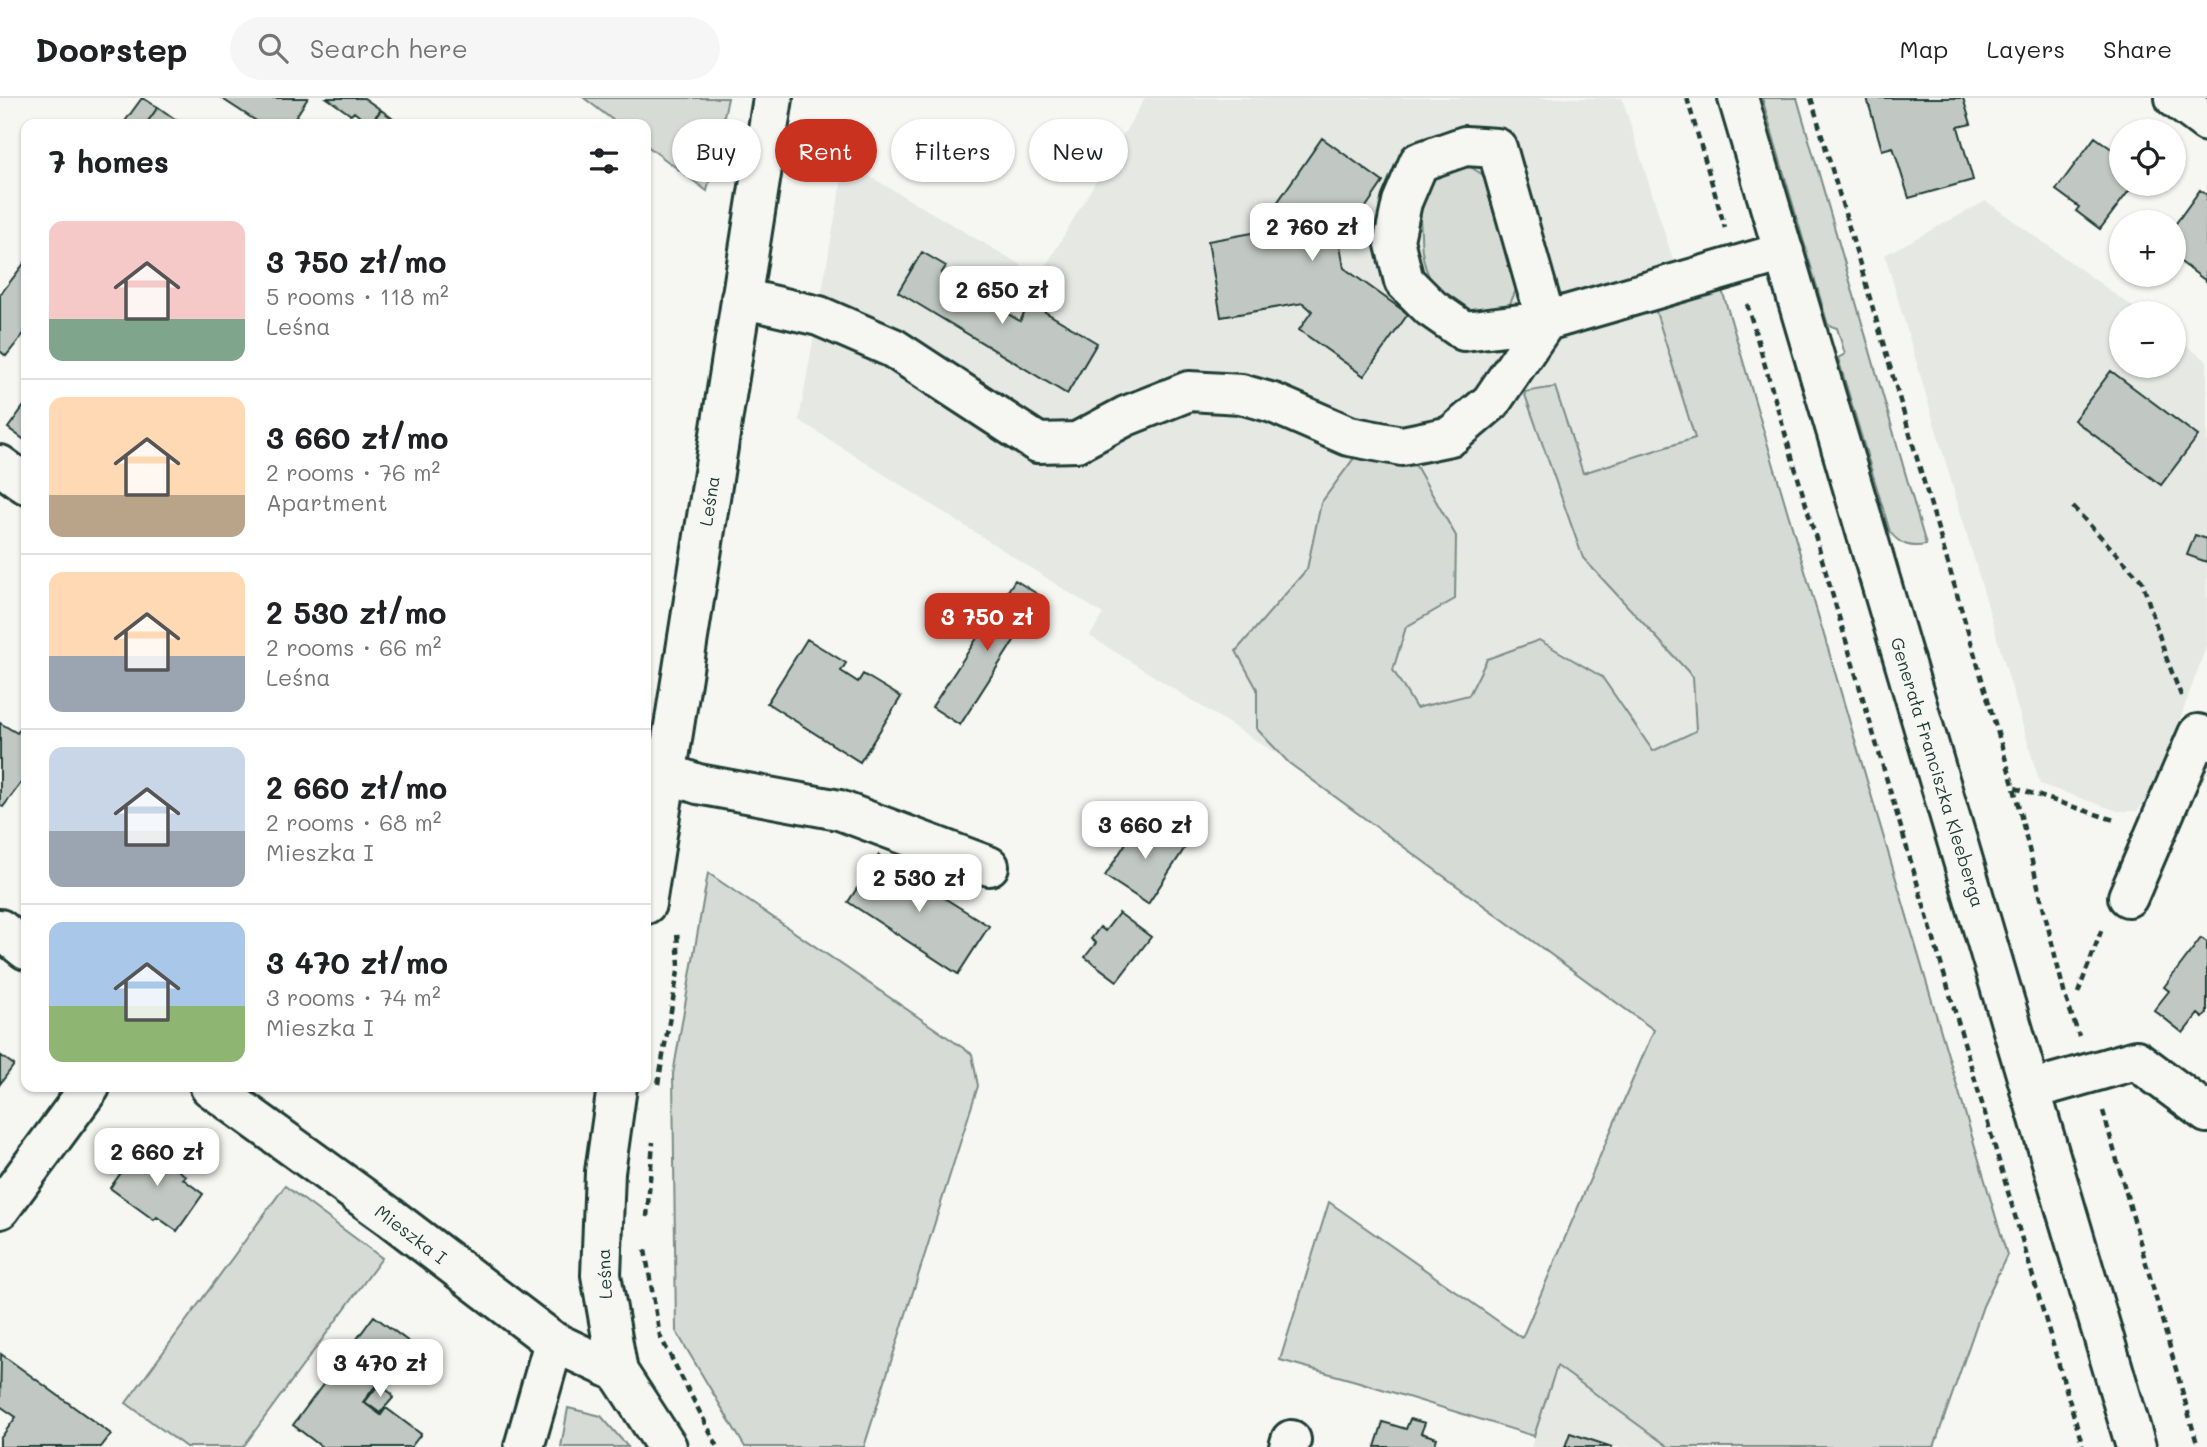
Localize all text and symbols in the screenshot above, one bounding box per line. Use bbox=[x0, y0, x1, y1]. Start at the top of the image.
search box bbox=[230, 17, 720, 80]
text: Doorstep bbox=[35, 27, 188, 70]
icon: search bbox=[254, 29, 292, 67]
text: Search here bbox=[310, 31, 468, 65]
text: Map bbox=[1900, 33, 1948, 64]
text: Layers bbox=[1986, 33, 2065, 64]
text: Share bbox=[2103, 33, 2172, 64]
chip: Buy bbox=[672, 119, 761, 182]
chip: Rent bbox=[775, 119, 877, 182]
chip: Filters bbox=[891, 119, 1015, 182]
chip: New bbox=[1029, 119, 1128, 182]
map controls bbox=[2109, 119, 2186, 378]
button: locate bbox=[2109, 119, 2186, 196]
text: 7 homes bbox=[49, 141, 169, 181]
icon: filters bbox=[585, 142, 623, 180]
pin: 2 760 zł bbox=[1240, 204, 1384, 263]
button: + bbox=[2109, 210, 2186, 287]
text: 2 760 zł bbox=[1266, 211, 1358, 241]
text: 3 750 zł/mo bbox=[266, 241, 446, 281]
icon: home bbox=[105, 249, 189, 333]
pin: 2 650 zł bbox=[930, 266, 1074, 326]
text: 2 650 zł bbox=[956, 274, 1048, 304]
text: 5 rooms · 118 m² bbox=[266, 281, 449, 311]
button: − bbox=[2109, 301, 2186, 378]
text: Leśna bbox=[266, 311, 331, 341]
text: 3 660 zł/mo bbox=[266, 417, 448, 457]
icon: home bbox=[105, 425, 189, 509]
text: 2 rooms · 76 m² bbox=[266, 457, 440, 487]
street label: Leśna bbox=[693, 474, 725, 528]
text: Apartment bbox=[266, 487, 388, 517]
text: 2 530 zł/mo bbox=[266, 592, 446, 632]
pin: 3 750 zł bbox=[915, 594, 1059, 653]
icon: home bbox=[105, 600, 189, 684]
text: 3 750 zł bbox=[941, 601, 1033, 631]
text: 2 rooms · 66 m² bbox=[266, 632, 441, 662]
street label: Generała Franciszka Kleeberga bbox=[1885, 634, 1991, 910]
text: Leśna bbox=[266, 662, 331, 692]
text: 2 660 zł/mo bbox=[266, 767, 447, 807]
icon: home bbox=[105, 775, 189, 859]
pin: 3 660 zł bbox=[1073, 802, 1217, 861]
text: 2 rooms · 68 m² bbox=[266, 807, 441, 837]
text: 3 660 zł bbox=[1098, 809, 1192, 839]
text: Mieszka I bbox=[266, 837, 374, 867]
pin: 2 530 zł bbox=[847, 854, 991, 914]
text: 2 530 zł bbox=[873, 862, 965, 892]
text: 3 470 zł/mo bbox=[266, 942, 448, 982]
icon: home bbox=[105, 950, 189, 1034]
text: 3 rooms · 74 m² bbox=[266, 982, 441, 1012]
text: Mieszka I bbox=[266, 1012, 374, 1042]
pin: 2 660 zł bbox=[85, 1128, 229, 1188]
text: 2 660 zł bbox=[110, 1136, 204, 1166]
street label: Mieszka I bbox=[370, 1199, 452, 1269]
street label: Leśna bbox=[591, 1248, 617, 1300]
pin: 3 470 zł bbox=[308, 1340, 452, 1399]
text: 3 470 zł bbox=[333, 1347, 427, 1377]

